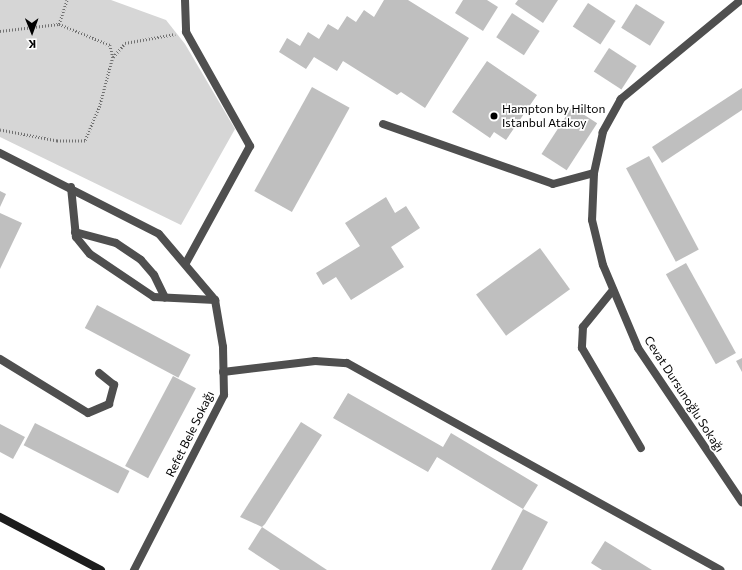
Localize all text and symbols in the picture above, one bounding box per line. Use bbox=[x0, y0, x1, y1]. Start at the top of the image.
north arrow bbox=[12, 12, 52, 52]
text: K bbox=[28, 38, 36, 51]
place label: Hampton by Hilton Istanbul Atakoy bbox=[502, 102, 605, 130]
marker: Hampton by Hilton Istanbul Atakoy bbox=[489, 111, 499, 121]
street label: Cevat Dursunoğlu Sokağı bbox=[641, 333, 727, 455]
street label: Refet Bele Sokağı bbox=[163, 389, 217, 479]

